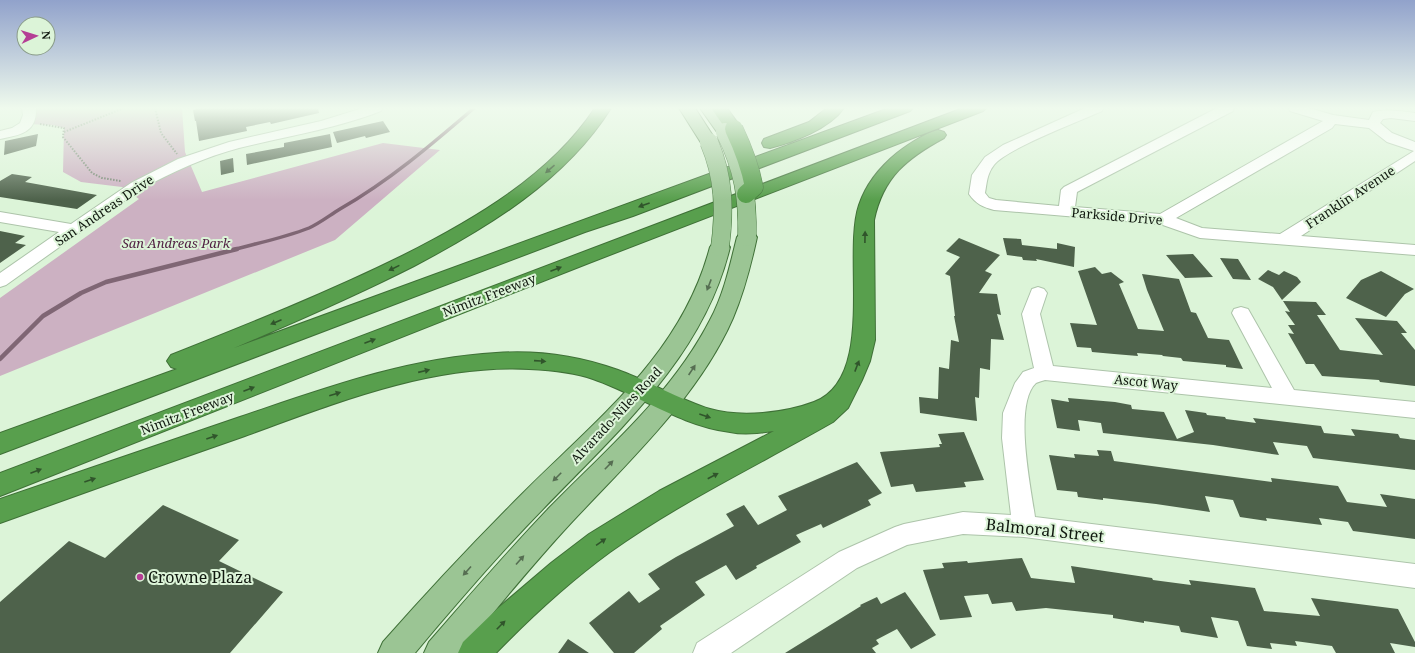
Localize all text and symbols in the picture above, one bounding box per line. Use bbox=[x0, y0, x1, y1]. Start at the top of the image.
north arrow bbox=[16, 16, 56, 56]
text: N bbox=[39, 30, 54, 40]
street label: Franklin Avenue bbox=[1302, 161, 1398, 233]
one-way arrow bbox=[544, 164, 555, 173]
street label: San Andreas Drive bbox=[51, 170, 157, 250]
one-way arrow bbox=[638, 202, 650, 208]
street label: Parkside Drive bbox=[1071, 203, 1163, 229]
one-way arrow bbox=[862, 230, 868, 243]
park label: San Andreas Park bbox=[122, 234, 231, 252]
one-way arrow bbox=[388, 265, 399, 271]
one-way arrow bbox=[551, 266, 563, 272]
street label: Nimitz Freeway bbox=[440, 269, 539, 321]
one-way arrow bbox=[705, 279, 711, 291]
one-way arrow bbox=[270, 319, 281, 325]
one-way arrow bbox=[365, 338, 377, 344]
one-way arrow bbox=[534, 358, 546, 365]
one-way arrow bbox=[855, 360, 861, 372]
street label: Alvarado-Niles Road bbox=[566, 363, 666, 467]
one-way arrow bbox=[688, 365, 696, 375]
one-way arrow bbox=[418, 367, 431, 373]
street label: Ascot Way bbox=[1113, 370, 1179, 394]
one-way arrow bbox=[243, 385, 255, 391]
street label: Nimitz Freeway bbox=[138, 387, 237, 439]
one-way arrow bbox=[329, 391, 341, 397]
one-way arrow bbox=[699, 414, 711, 420]
one-way arrow bbox=[207, 434, 219, 440]
one-way arrow bbox=[604, 460, 614, 470]
one-way arrow bbox=[31, 468, 43, 474]
one-way arrow bbox=[552, 472, 562, 482]
one-way arrow bbox=[707, 473, 719, 479]
one-way arrow bbox=[84, 477, 96, 483]
street label: Balmoral Street bbox=[985, 513, 1106, 547]
one-way arrow bbox=[596, 538, 606, 546]
one-way arrow bbox=[516, 555, 525, 565]
place label: Crowne Plaza bbox=[148, 566, 252, 588]
one-way arrow bbox=[462, 566, 471, 576]
marker: Crowne Plaza bbox=[135, 572, 145, 582]
one-way arrow bbox=[496, 621, 506, 630]

